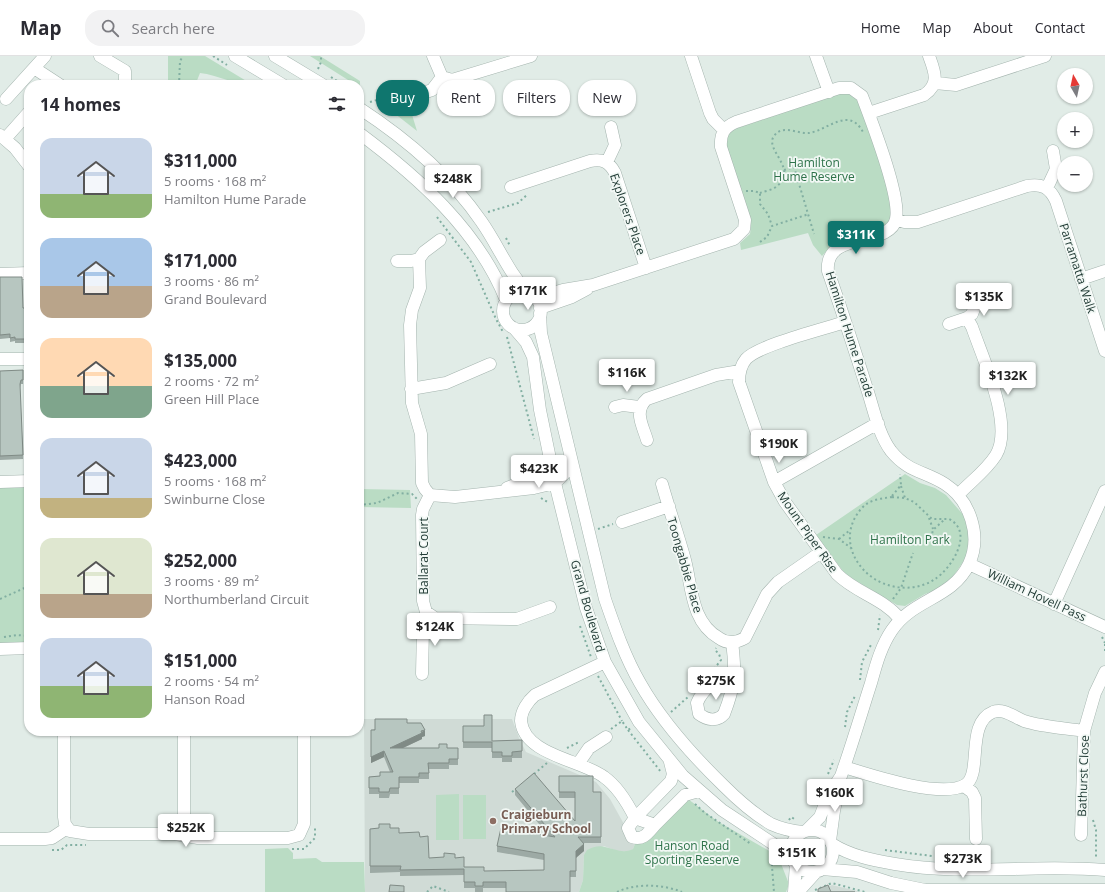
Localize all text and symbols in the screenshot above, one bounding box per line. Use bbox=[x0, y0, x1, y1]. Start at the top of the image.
search box bbox=[85, 10, 365, 46]
text: Map bbox=[20, 15, 61, 41]
icon: search bbox=[99, 17, 121, 39]
text: Search here bbox=[131, 18, 215, 38]
text: Home bbox=[861, 18, 900, 37]
text: Map bbox=[922, 18, 951, 37]
text: About bbox=[973, 18, 1013, 37]
text: Contact bbox=[1035, 18, 1085, 37]
north arrow bbox=[1057, 68, 1093, 104]
map controls bbox=[1057, 68, 1093, 192]
chip: Buy bbox=[376, 80, 429, 116]
chip: Rent bbox=[437, 80, 495, 116]
chip: Filters bbox=[503, 80, 570, 116]
chip: New bbox=[578, 80, 636, 116]
text: 14 homes bbox=[40, 93, 121, 116]
icon: filters bbox=[326, 93, 348, 115]
button: + bbox=[1057, 112, 1093, 148]
text: $311,000 bbox=[164, 149, 237, 172]
icon: home bbox=[72, 154, 120, 202]
park label: Hamilton Hume Reserve bbox=[773, 154, 855, 185]
button: − bbox=[1057, 156, 1093, 192]
pin: $248K bbox=[425, 165, 481, 199]
text: $248K bbox=[434, 169, 472, 187]
street label: Explorers Place bbox=[606, 171, 650, 257]
text: 5 rooms · 168 m² bbox=[164, 172, 266, 190]
text: Hamilton Hume Parade bbox=[164, 190, 306, 208]
pin: $311K bbox=[828, 221, 884, 255]
street label: Parramatta Walk bbox=[1055, 221, 1101, 316]
text: $311K bbox=[837, 225, 875, 243]
text: $171,000 bbox=[164, 249, 237, 272]
icon: home bbox=[72, 254, 120, 302]
street label: Hamilton Hume Parade bbox=[822, 269, 878, 399]
text: 3 rooms · 86 m² bbox=[164, 272, 259, 290]
pin: $171K bbox=[500, 277, 556, 311]
text: $171K bbox=[509, 281, 547, 299]
pin: $135K bbox=[956, 283, 1012, 317]
text: $135K bbox=[965, 287, 1003, 305]
text: Grand Boulevard bbox=[164, 290, 267, 308]
text: $135,000 bbox=[164, 349, 237, 372]
icon: home bbox=[72, 354, 120, 402]
pin: $116K bbox=[599, 359, 655, 393]
pin: $132K bbox=[980, 362, 1036, 396]
text: $116K bbox=[608, 363, 646, 381]
text: $132K bbox=[989, 366, 1027, 384]
text: 2 rooms · 72 m² bbox=[164, 372, 259, 390]
text: Green Hill Place bbox=[164, 390, 259, 408]
pin: $190K bbox=[751, 430, 807, 464]
text: $190K bbox=[760, 434, 798, 452]
text: $423,000 bbox=[164, 449, 237, 472]
icon: home bbox=[72, 454, 120, 502]
pin: $423K bbox=[511, 455, 567, 489]
text: $423K bbox=[520, 459, 558, 477]
text: 5 rooms · 168 m² bbox=[164, 472, 266, 490]
street label: Mount Piper Rise bbox=[774, 488, 842, 576]
text: Swinburne Close bbox=[164, 490, 265, 508]
street label: Toongabbie Place bbox=[663, 515, 707, 615]
street label: Ballarat Court bbox=[415, 517, 432, 595]
park label: Hamilton Park bbox=[870, 531, 951, 548]
text: $252,000 bbox=[164, 549, 237, 572]
icon: home bbox=[72, 554, 120, 602]
street label: Grand Boulevard bbox=[567, 558, 609, 654]
street label: William Hovell Pass bbox=[985, 565, 1090, 626]
text: 3 rooms · 89 m² bbox=[164, 572, 259, 590]
text: Northumberland Circuit bbox=[164, 590, 309, 608]
pin: $124K bbox=[407, 613, 463, 647]
text: $124K bbox=[416, 617, 454, 635]
text: $151,000 bbox=[164, 649, 237, 672]
icon: home bbox=[72, 654, 120, 702]
pin: $275K bbox=[688, 667, 744, 701]
text: $275K bbox=[697, 671, 735, 689]
text: 2 rooms · 54 m² bbox=[164, 672, 259, 690]
text: Hanson Road bbox=[164, 690, 245, 708]
street label: Bathurst Close bbox=[1073, 735, 1093, 817]
pin: $160K bbox=[807, 779, 863, 813]
text: $160K bbox=[816, 783, 854, 801]
place label: Craigieburn Primary School bbox=[501, 806, 591, 837]
pin: $252K bbox=[158, 814, 214, 848]
marker: Craigieburn Primary School bbox=[488, 816, 498, 826]
text: $252K bbox=[167, 818, 205, 836]
park label: Hanson Road Sporting Reserve bbox=[645, 837, 740, 868]
pin: $151K bbox=[769, 839, 825, 873]
text: $151K bbox=[778, 843, 816, 861]
pin: $273K bbox=[935, 845, 991, 879]
text: $273K bbox=[944, 849, 982, 867]

